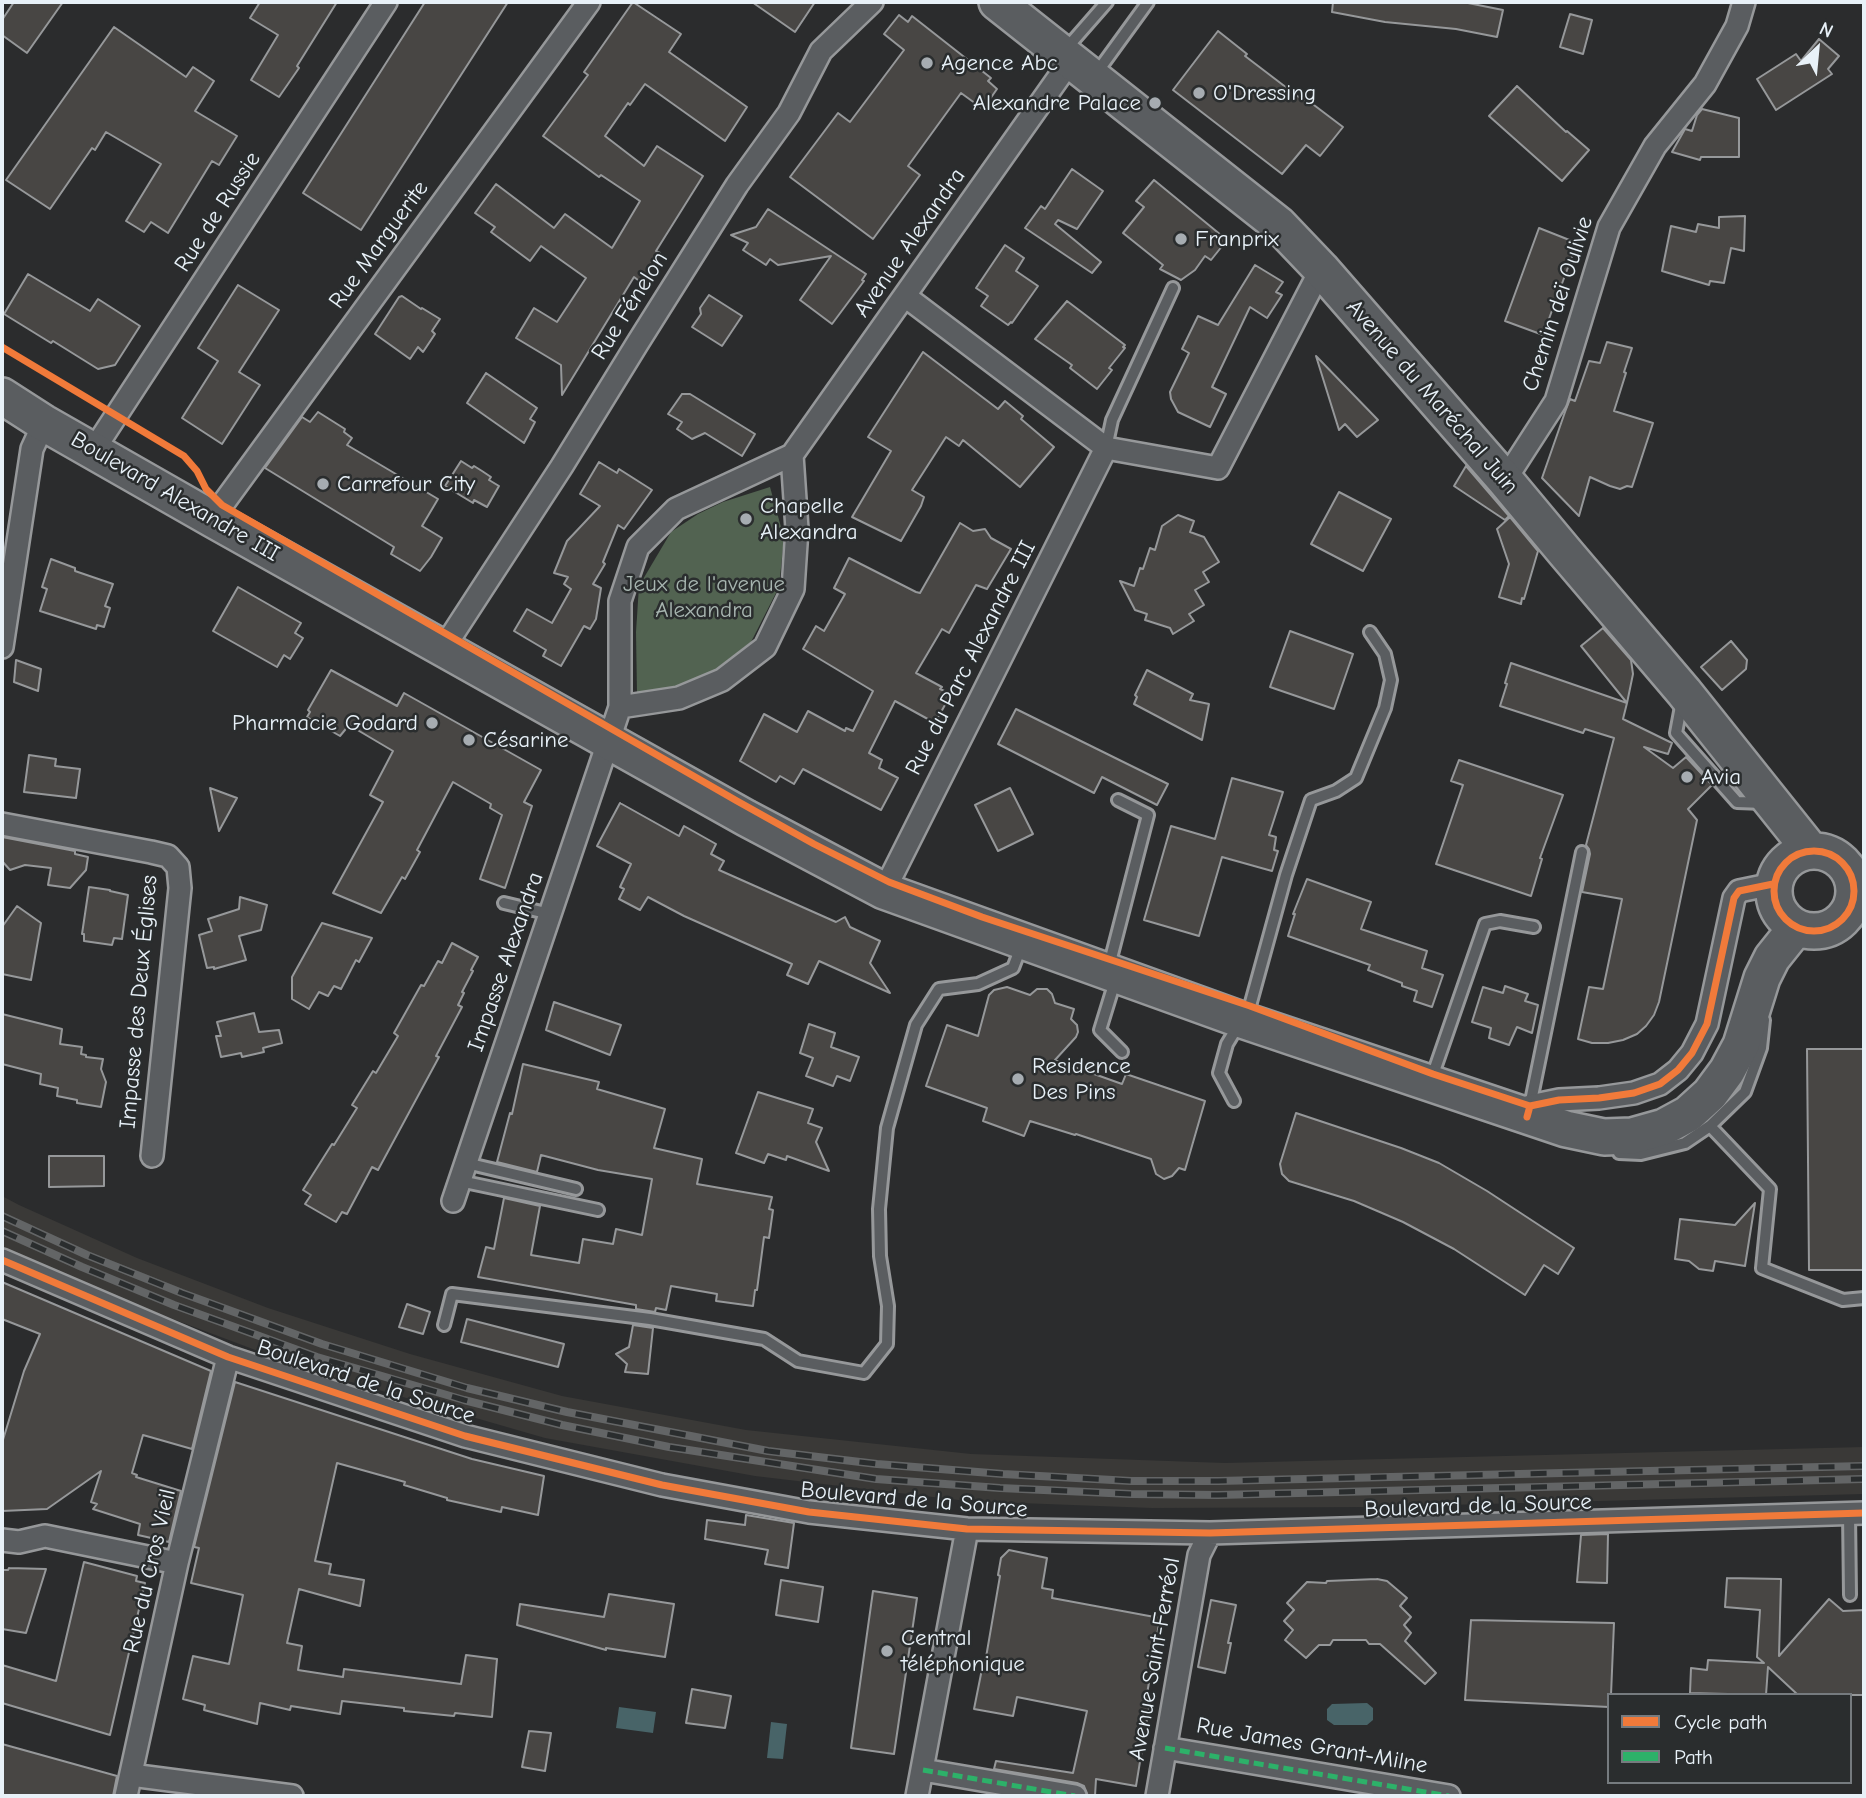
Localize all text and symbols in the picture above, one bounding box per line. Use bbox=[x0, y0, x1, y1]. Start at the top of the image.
north arrow bbox=[1782, 14, 1852, 84]
text: N bbox=[1816, 18, 1837, 43]
place label: Agence Abc bbox=[941, 49, 1058, 77]
marker: Agence Abc bbox=[919, 55, 935, 71]
place label: O'Dressing bbox=[1213, 79, 1316, 107]
marker: O'Dressing bbox=[1191, 85, 1207, 101]
place label: Alexandre Palace bbox=[973, 89, 1141, 117]
marker: Alexandre Palace bbox=[1147, 95, 1163, 111]
street label: Rue de Russie bbox=[169, 147, 267, 277]
street label: Avenue Alexandra bbox=[848, 163, 972, 323]
street label: Rue Marguerite bbox=[323, 176, 435, 314]
street label: Chemin deï Oulivie bbox=[1517, 213, 1599, 395]
place label: Franprix bbox=[1195, 225, 1279, 253]
marker: Franprix bbox=[1173, 231, 1189, 247]
street label: Rue Fénelon bbox=[586, 247, 674, 365]
street label: Avenue du Maréchal Juin bbox=[1340, 294, 1524, 500]
street label: Boulevard Alexandre III bbox=[66, 426, 284, 568]
place label: Carrefour City bbox=[337, 470, 475, 498]
marker: Carrefour City bbox=[315, 476, 331, 492]
place label: Chapelle Alexandra bbox=[760, 492, 858, 546]
marker: Chapelle Alexandra bbox=[738, 511, 754, 527]
street label: Rue du Parc Alexandre III bbox=[900, 536, 1042, 780]
park label: Jeux de l'avenue Alexandra bbox=[623, 570, 785, 624]
place label: Pharmacie Godard bbox=[232, 709, 418, 737]
marker: Pharmacie Godard bbox=[424, 715, 440, 731]
place label: Césarine bbox=[483, 726, 569, 754]
marker: Césarine bbox=[461, 732, 477, 748]
place label: Avia bbox=[1701, 763, 1741, 791]
marker: Avia bbox=[1679, 769, 1695, 785]
street label: Impasse Alexandra bbox=[462, 869, 550, 1055]
street label: Impasse des Deux Églises bbox=[114, 874, 164, 1130]
place label: Residence Des Pins bbox=[1032, 1052, 1131, 1106]
marker: Residence Des Pins bbox=[1010, 1071, 1026, 1087]
street label: Boulevard de la Source bbox=[253, 1334, 479, 1430]
street label: Boulevard de la Source bbox=[799, 1476, 1029, 1524]
street label: Rue du Cros Vieil bbox=[118, 1486, 182, 1656]
street label: Boulevard de la Source bbox=[1364, 1488, 1592, 1524]
street label: Avenue Saint-Ferréol bbox=[1124, 1555, 1186, 1763]
place label: Central téléphonique bbox=[901, 1624, 1025, 1678]
marker: Central téléphonique bbox=[879, 1643, 895, 1659]
legend bbox=[1607, 1693, 1852, 1784]
text: Cycle path bbox=[1674, 1710, 1767, 1734]
street label: Rue James Grant-Milne bbox=[1194, 1712, 1430, 1780]
text: Path bbox=[1674, 1745, 1713, 1769]

